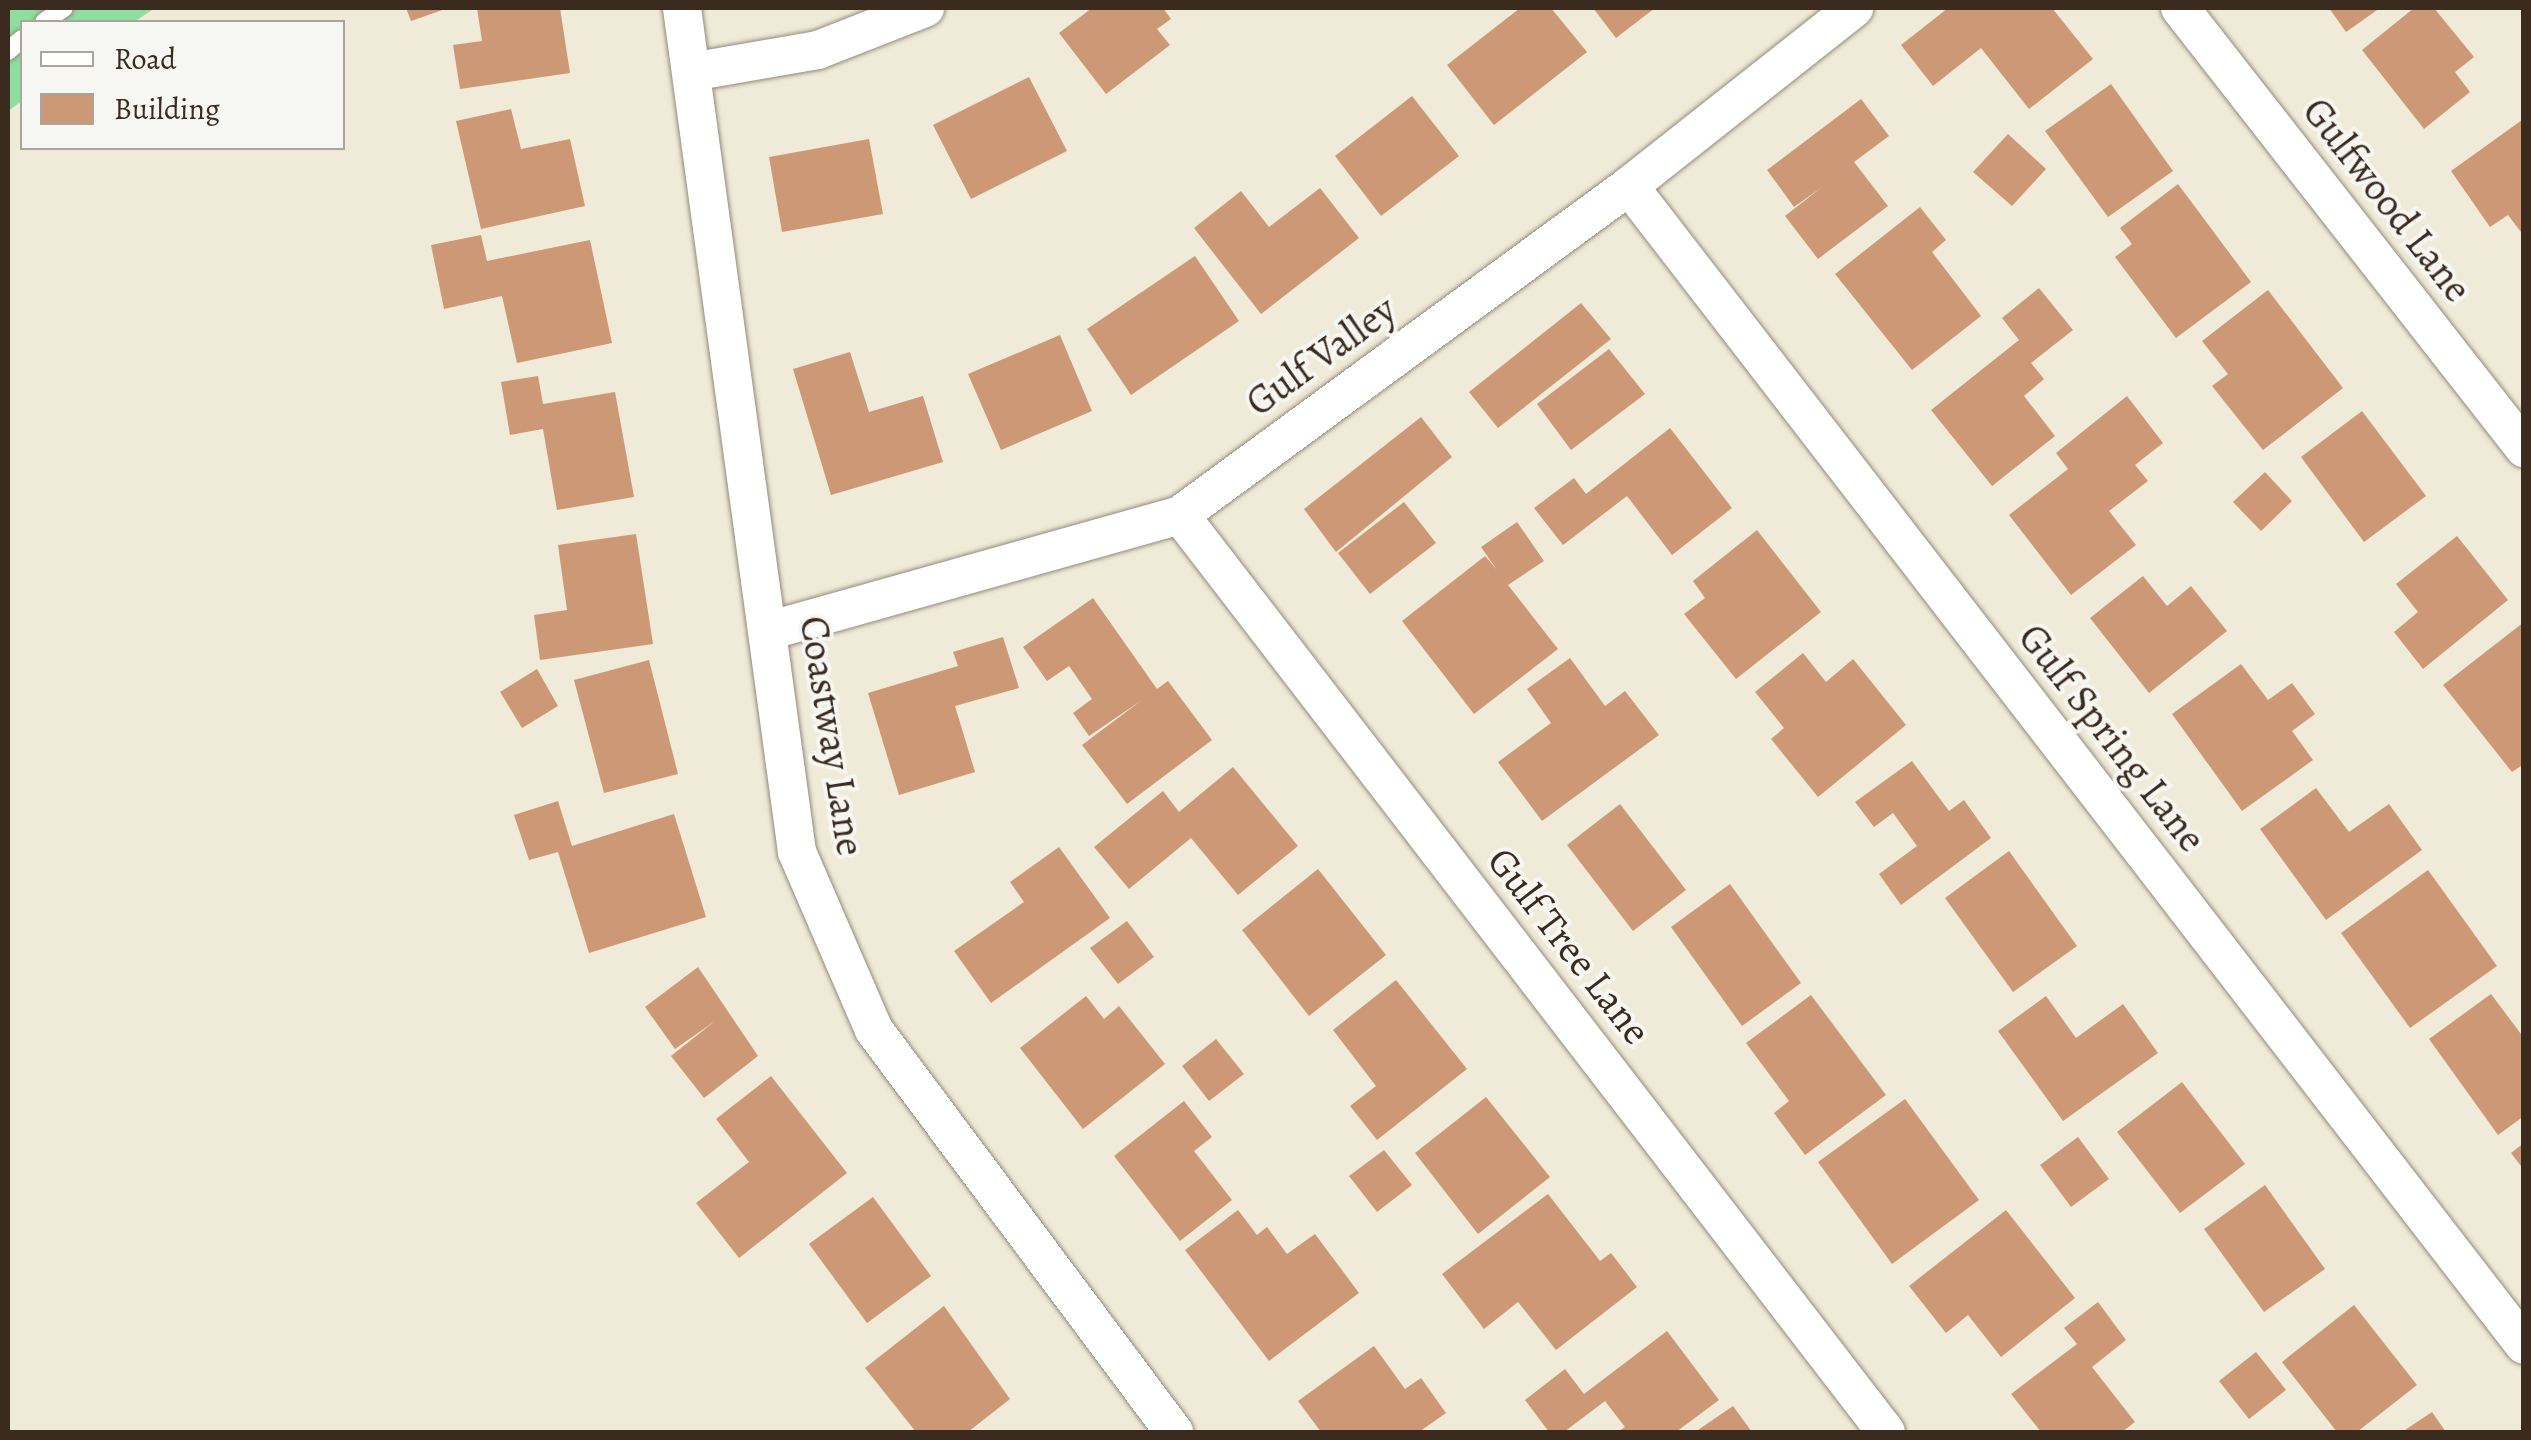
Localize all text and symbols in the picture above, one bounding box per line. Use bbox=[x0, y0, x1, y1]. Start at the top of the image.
legend bbox=[20, 20, 345, 150]
text: Road bbox=[114, 39, 176, 79]
street label: Gulfwood Lane bbox=[2292, 88, 2482, 312]
text: Building bbox=[114, 89, 220, 129]
street label: Gulf Valley bbox=[1237, 286, 1405, 426]
street label: Coastway Lane bbox=[789, 613, 875, 859]
street label: Gulf Spring Lane bbox=[2008, 614, 2216, 862]
street label: Gulf Tree Lane bbox=[1477, 838, 1661, 1054]

